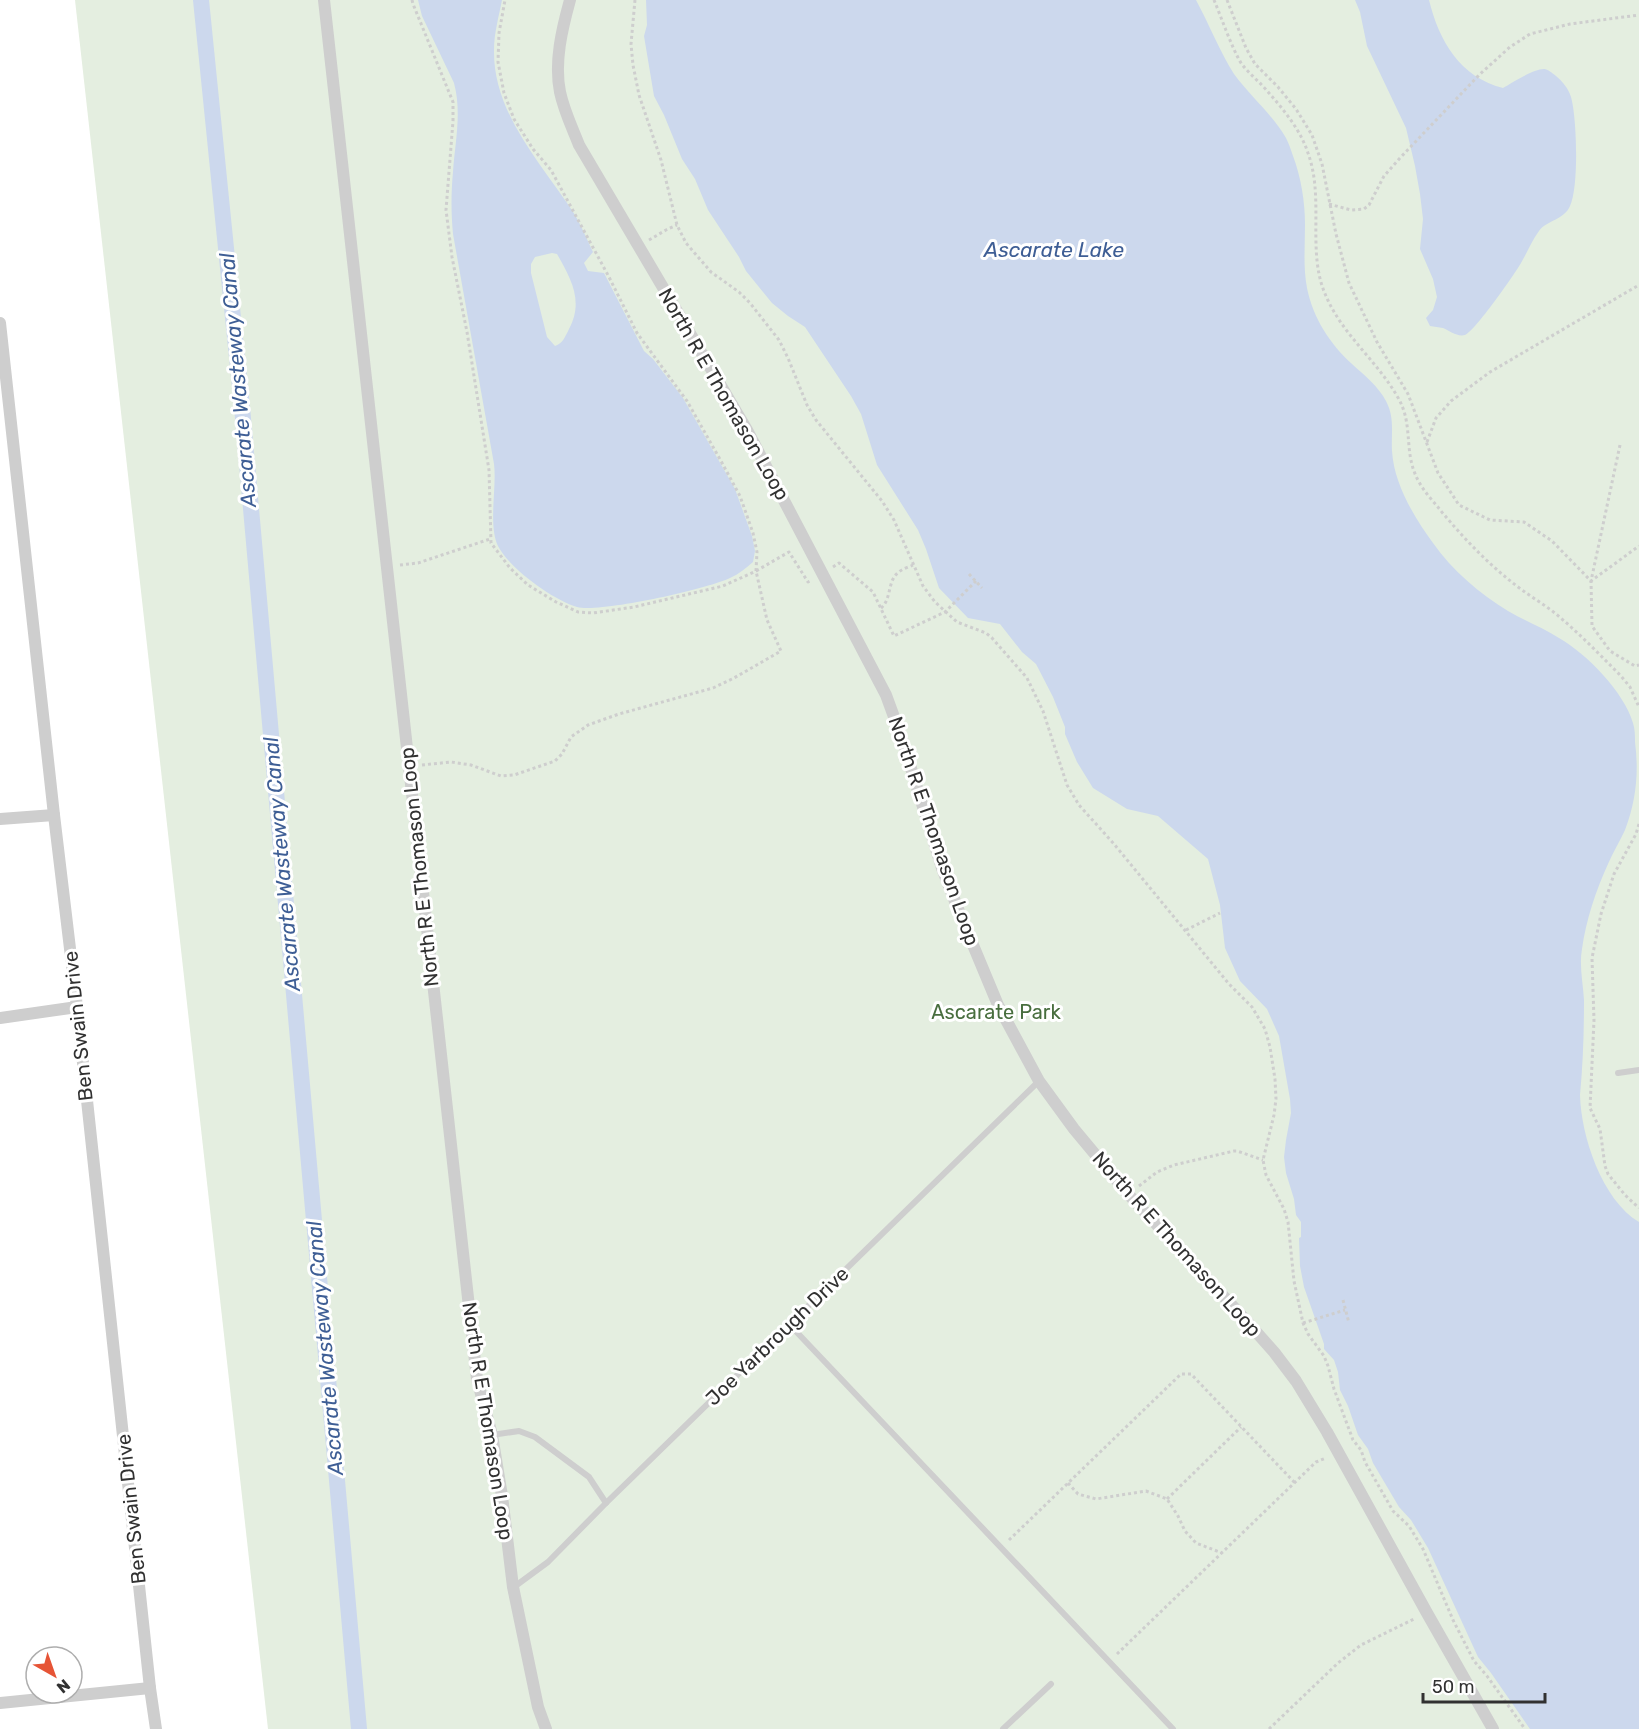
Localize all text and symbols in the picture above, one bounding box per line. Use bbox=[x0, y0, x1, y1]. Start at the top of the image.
water label: Ascarate Lake bbox=[983, 237, 1124, 262]
water label: Ascarate Wasteway Canal bbox=[214, 251, 261, 509]
street label: North R E Thomason Loop bbox=[653, 284, 795, 504]
street label: North R E Thomason Loop bbox=[883, 713, 985, 949]
water label: Ascarate Wasteway Canal bbox=[258, 735, 305, 993]
street label: North R E Thomason Loop bbox=[394, 746, 444, 988]
street label: Ben Swain Drive bbox=[58, 950, 98, 1102]
park label: Ascarate Park bbox=[931, 1000, 1061, 1024]
street label: North R E Thomason Loop bbox=[1088, 1147, 1266, 1341]
water label: Ascarate Wasteway Canal bbox=[301, 1219, 348, 1477]
street label: Joe Yarbrough Drive bbox=[701, 1262, 853, 1410]
street label: North R E Thomason Loop bbox=[457, 1300, 519, 1542]
street label: Ben Swain Drive bbox=[111, 1433, 151, 1585]
north arrow bbox=[24, 1645, 84, 1705]
scale bar bbox=[1423, 1666, 1544, 1704]
text: N bbox=[53, 1675, 74, 1697]
text: 50 m bbox=[1432, 1676, 1475, 1698]

